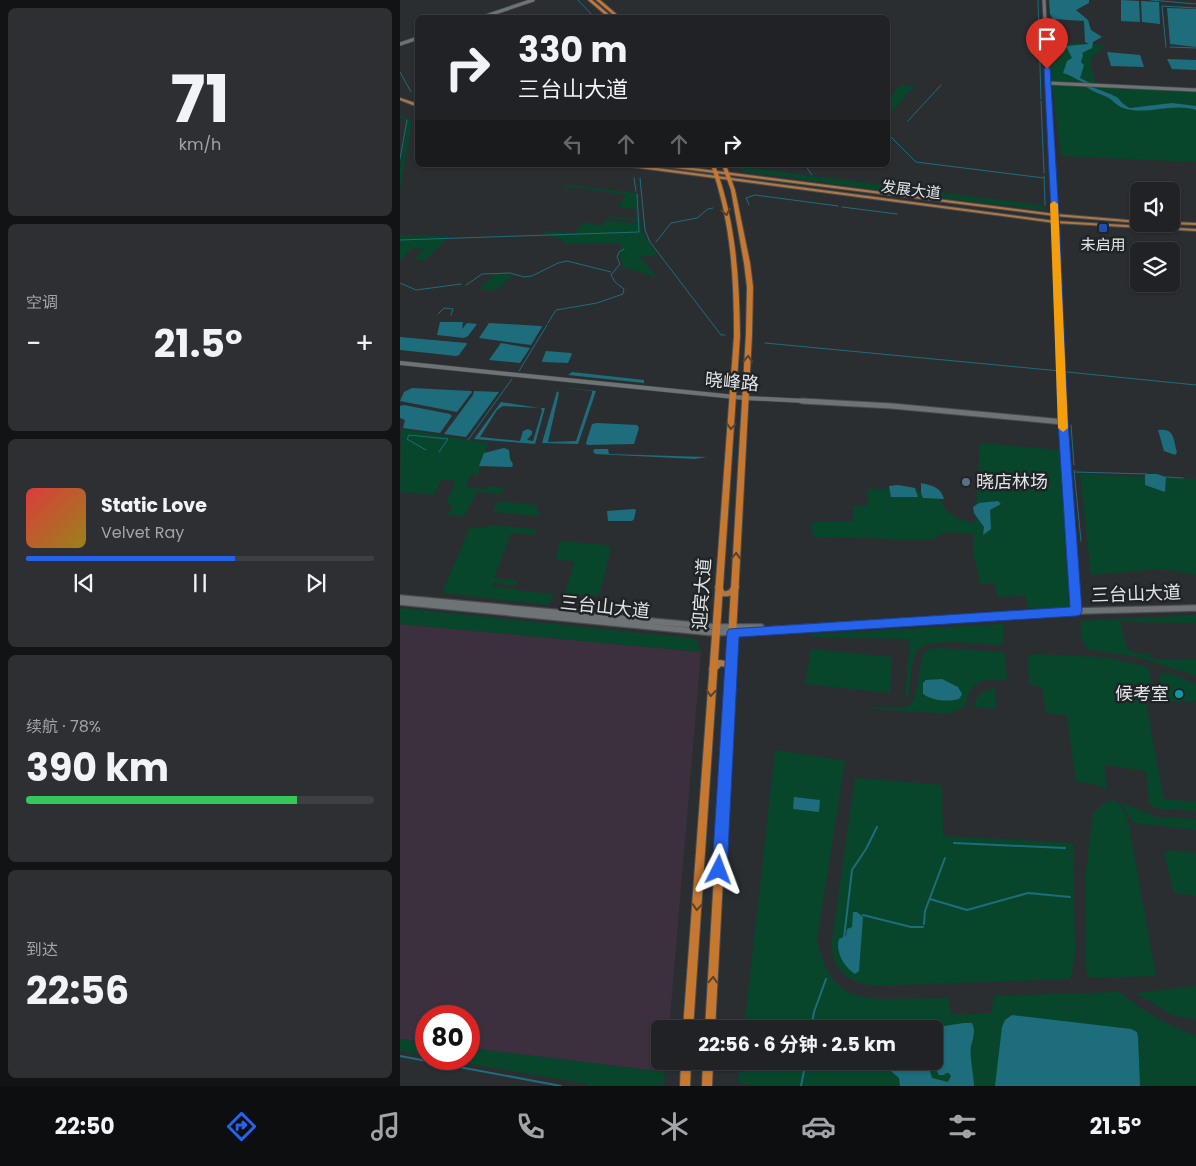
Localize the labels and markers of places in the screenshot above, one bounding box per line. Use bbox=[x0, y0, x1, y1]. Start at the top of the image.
pin bbox=[1026, 18, 1068, 69]
marker: 未启用 bbox=[1097, 222, 1109, 234]
place label: 未启用 bbox=[1080, 234, 1126, 255]
place label: 晓店林场 bbox=[976, 469, 1048, 494]
marker: 晓店林场 bbox=[960, 476, 972, 488]
place label: 候考室 bbox=[1115, 681, 1169, 706]
marker: 候考室 bbox=[1173, 688, 1185, 700]

